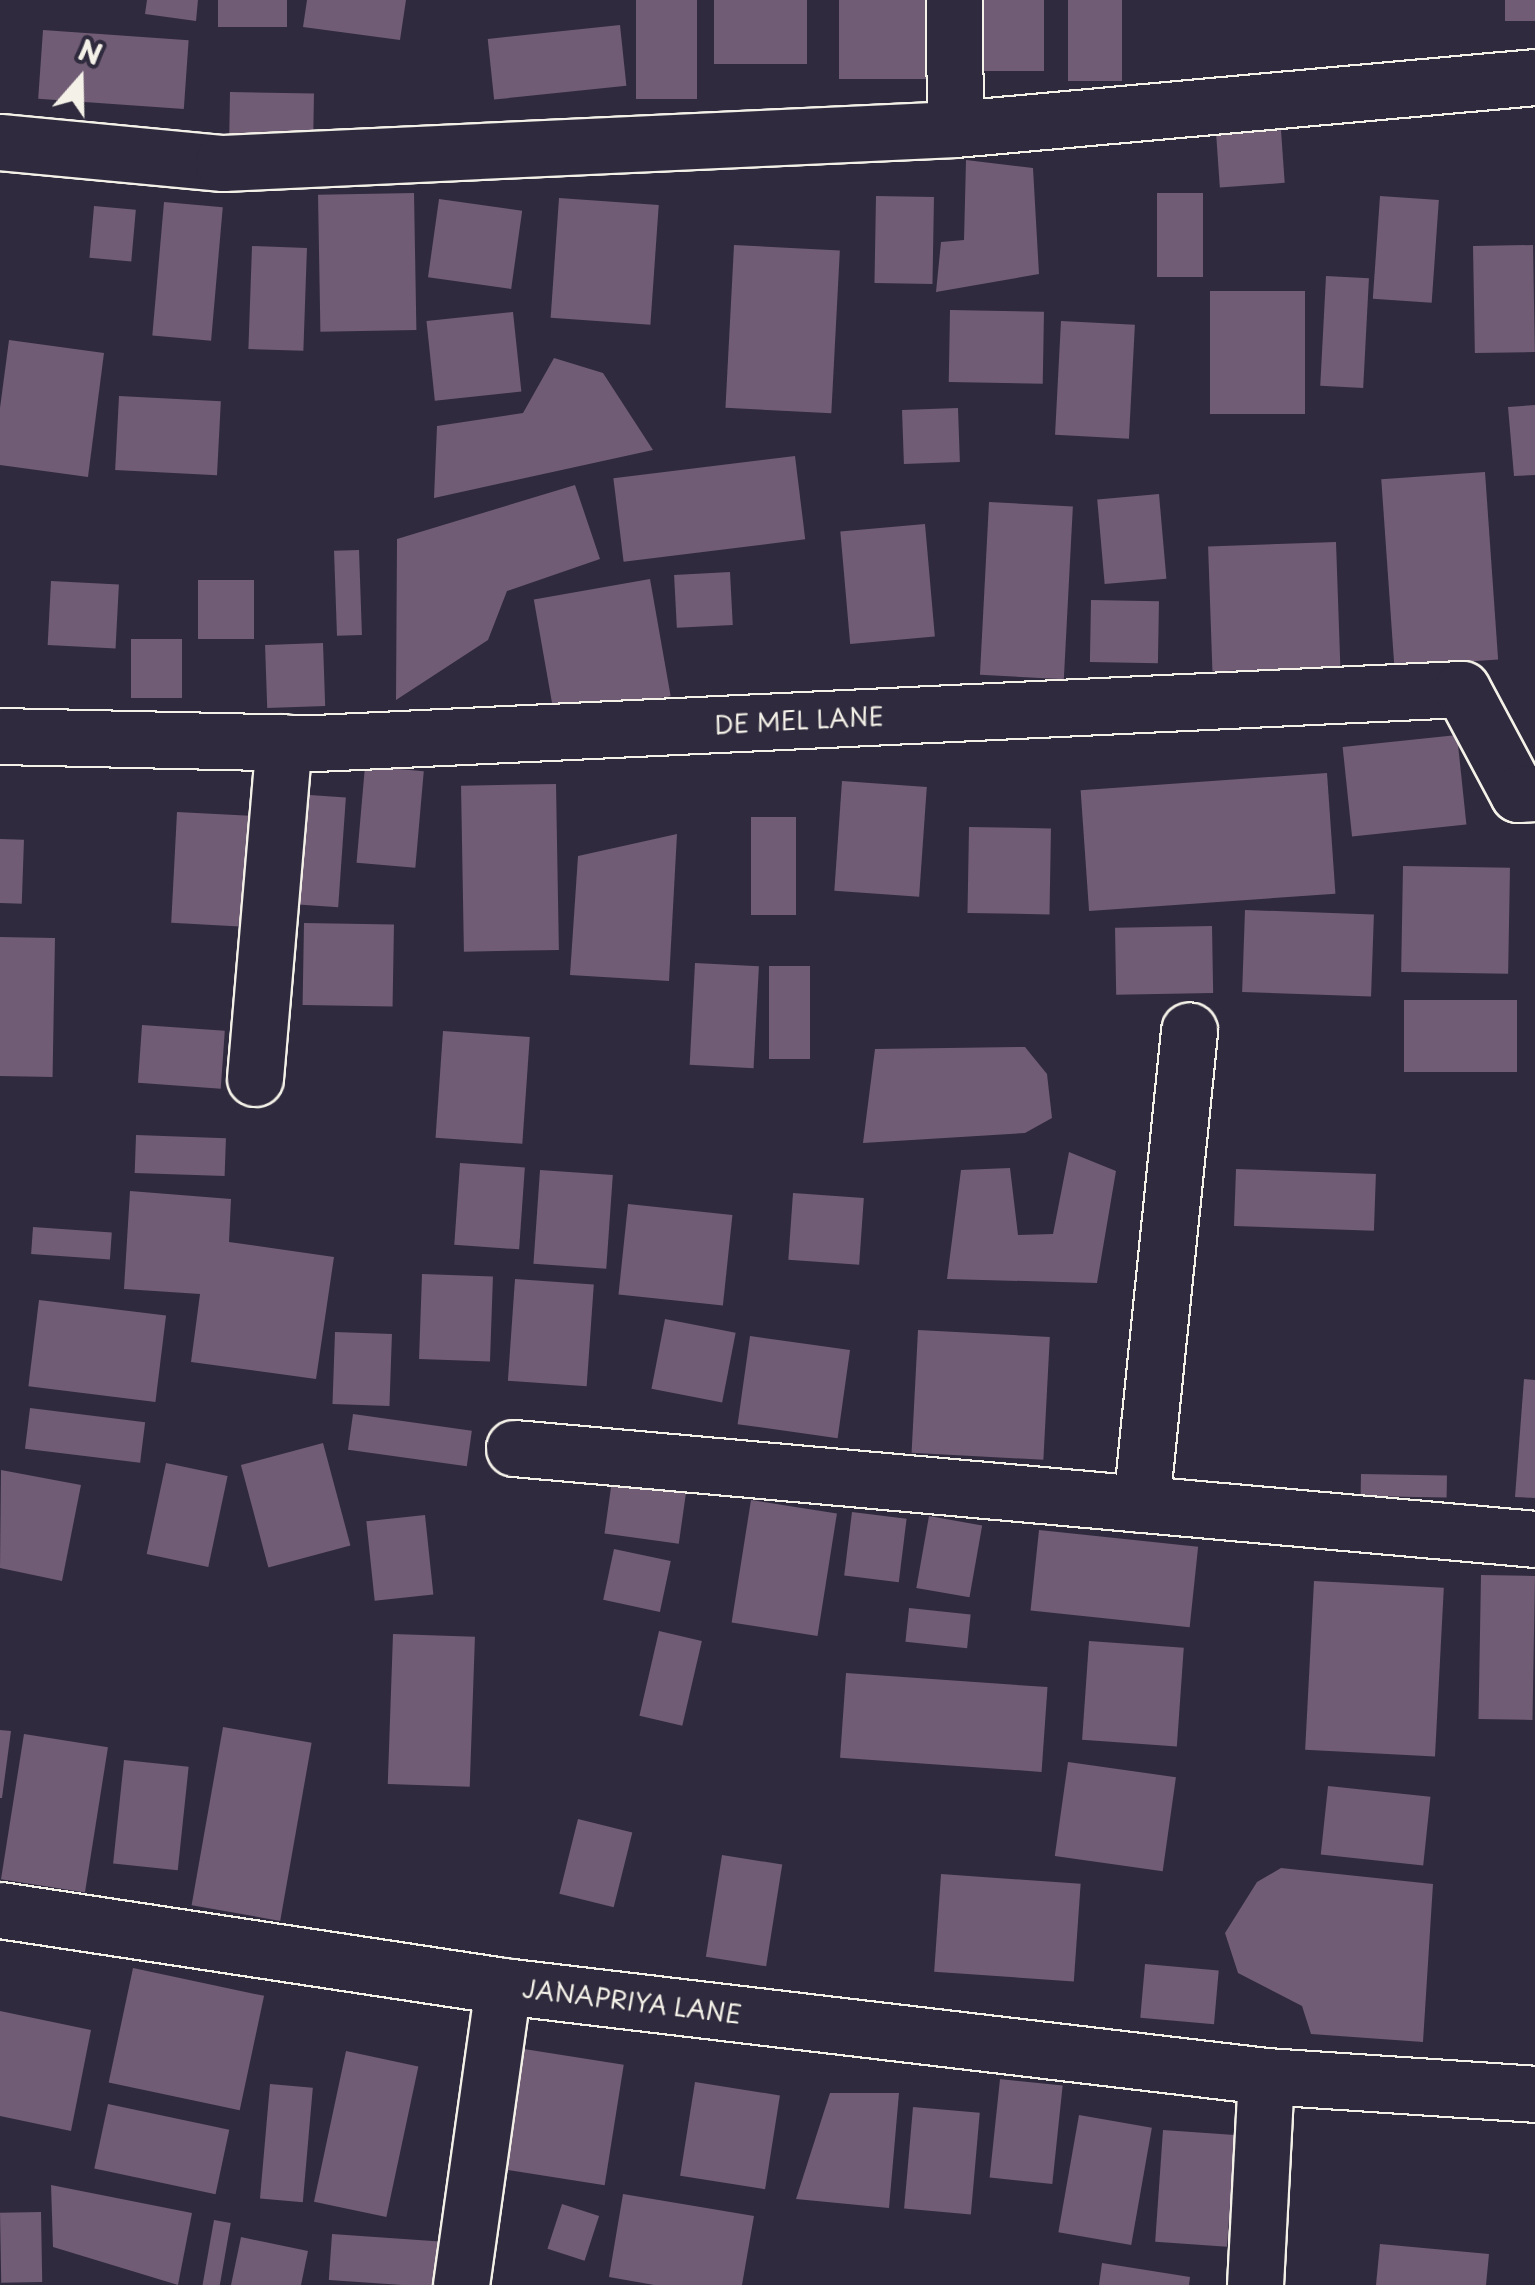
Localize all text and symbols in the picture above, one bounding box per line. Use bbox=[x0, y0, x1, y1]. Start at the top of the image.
text: N bbox=[73, 27, 108, 75]
north arrow bbox=[30, 30, 130, 130]
street label: DE MEL LANE bbox=[712, 700, 886, 740]
street label: JANAPRIYA LANE bbox=[520, 1973, 744, 2029]

